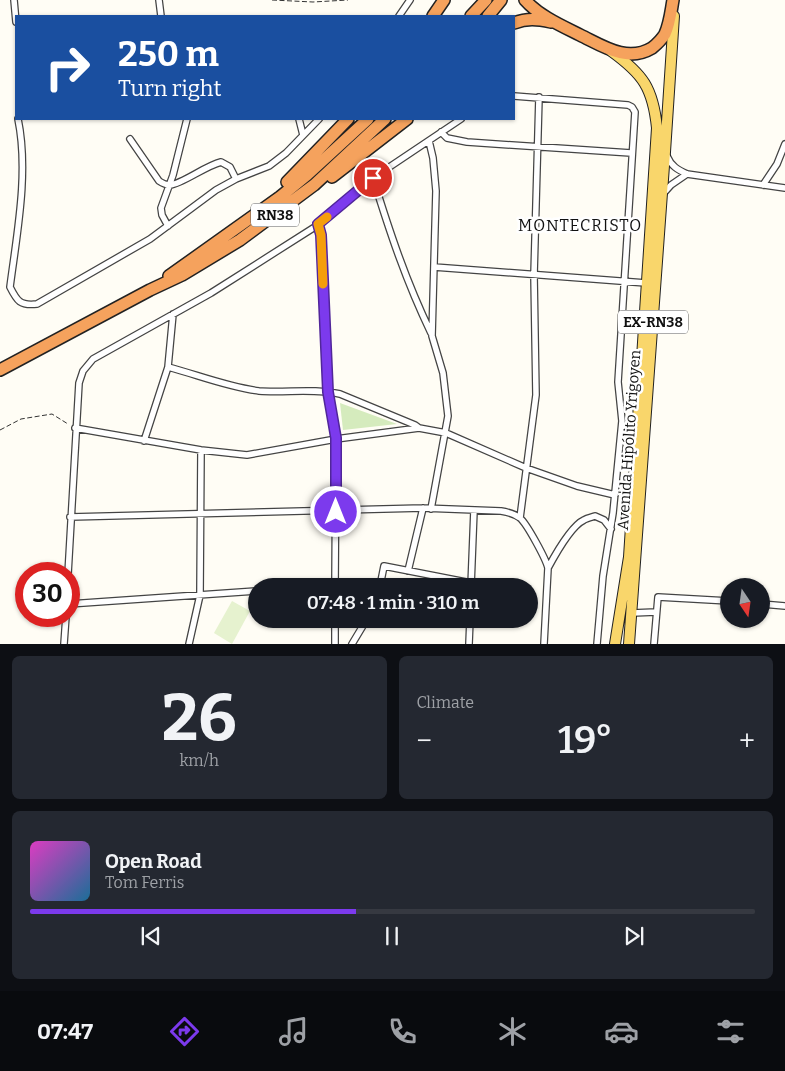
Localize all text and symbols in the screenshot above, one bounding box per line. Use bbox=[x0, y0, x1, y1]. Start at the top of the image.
text: 250 m bbox=[118, 33, 219, 75]
icon: right bbox=[35, 35, 100, 100]
text: Turn right bbox=[118, 75, 221, 102]
pin bbox=[352, 157, 394, 199]
icon: arrive bbox=[359, 164, 387, 192]
road number: RN38 bbox=[251, 204, 299, 226]
district label: MONTECRISTO bbox=[518, 216, 642, 235]
road number: EX-RN38 bbox=[618, 311, 688, 334]
street label: Avenida Hipólito Yrigoyen bbox=[614, 349, 644, 531]
position arrow bbox=[309, 485, 361, 537]
speed limit sign: 30 bbox=[15, 562, 80, 627]
north arrow bbox=[720, 578, 770, 628]
map controls bbox=[720, 578, 770, 628]
text: 07:48 · 1 min · 310 m bbox=[307, 591, 479, 614]
text: 26 bbox=[162, 679, 237, 757]
text: Climate bbox=[417, 693, 474, 712]
text: 19° bbox=[558, 717, 613, 763]
text: − bbox=[417, 724, 432, 757]
text: + bbox=[739, 724, 755, 757]
text: km/h bbox=[179, 751, 219, 770]
text: Open Road bbox=[105, 850, 202, 873]
text: Tom Ferris bbox=[105, 873, 184, 892]
icon: previous bbox=[137, 922, 165, 950]
icon: pause bbox=[378, 922, 406, 950]
icon: next bbox=[620, 922, 648, 950]
icon: directions bbox=[167, 1014, 202, 1049]
icon: music bbox=[276, 1014, 311, 1049]
icon: phone bbox=[385, 1014, 420, 1049]
icon: climate bbox=[495, 1014, 530, 1049]
icon: car bbox=[604, 1014, 639, 1049]
icon: filters bbox=[713, 1014, 748, 1049]
text: 07:47 bbox=[37, 1018, 93, 1045]

